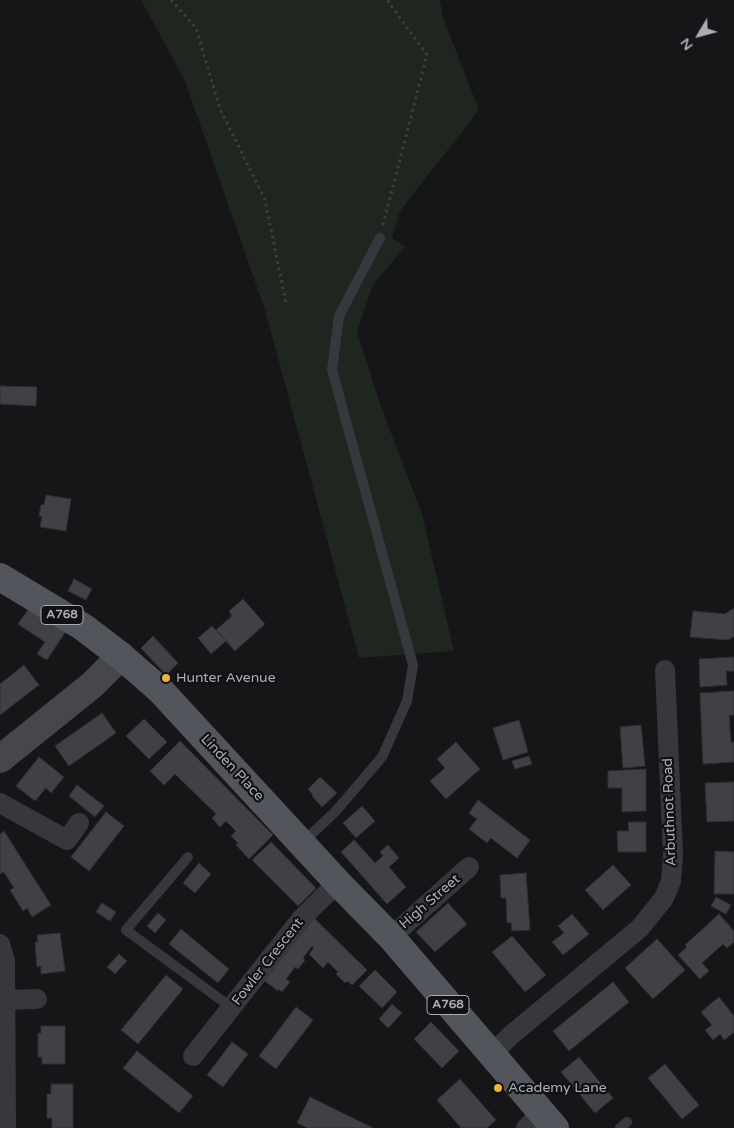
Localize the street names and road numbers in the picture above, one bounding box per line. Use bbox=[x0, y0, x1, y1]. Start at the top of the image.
road number: A768 bbox=[41, 606, 83, 624]
street label: Linden Place bbox=[197, 731, 267, 805]
street label: Arbuthnot Road bbox=[660, 758, 680, 866]
street label: High Street bbox=[396, 871, 464, 933]
street label: Fowler Crescent bbox=[229, 915, 307, 1009]
road number: A768 bbox=[427, 996, 469, 1014]

